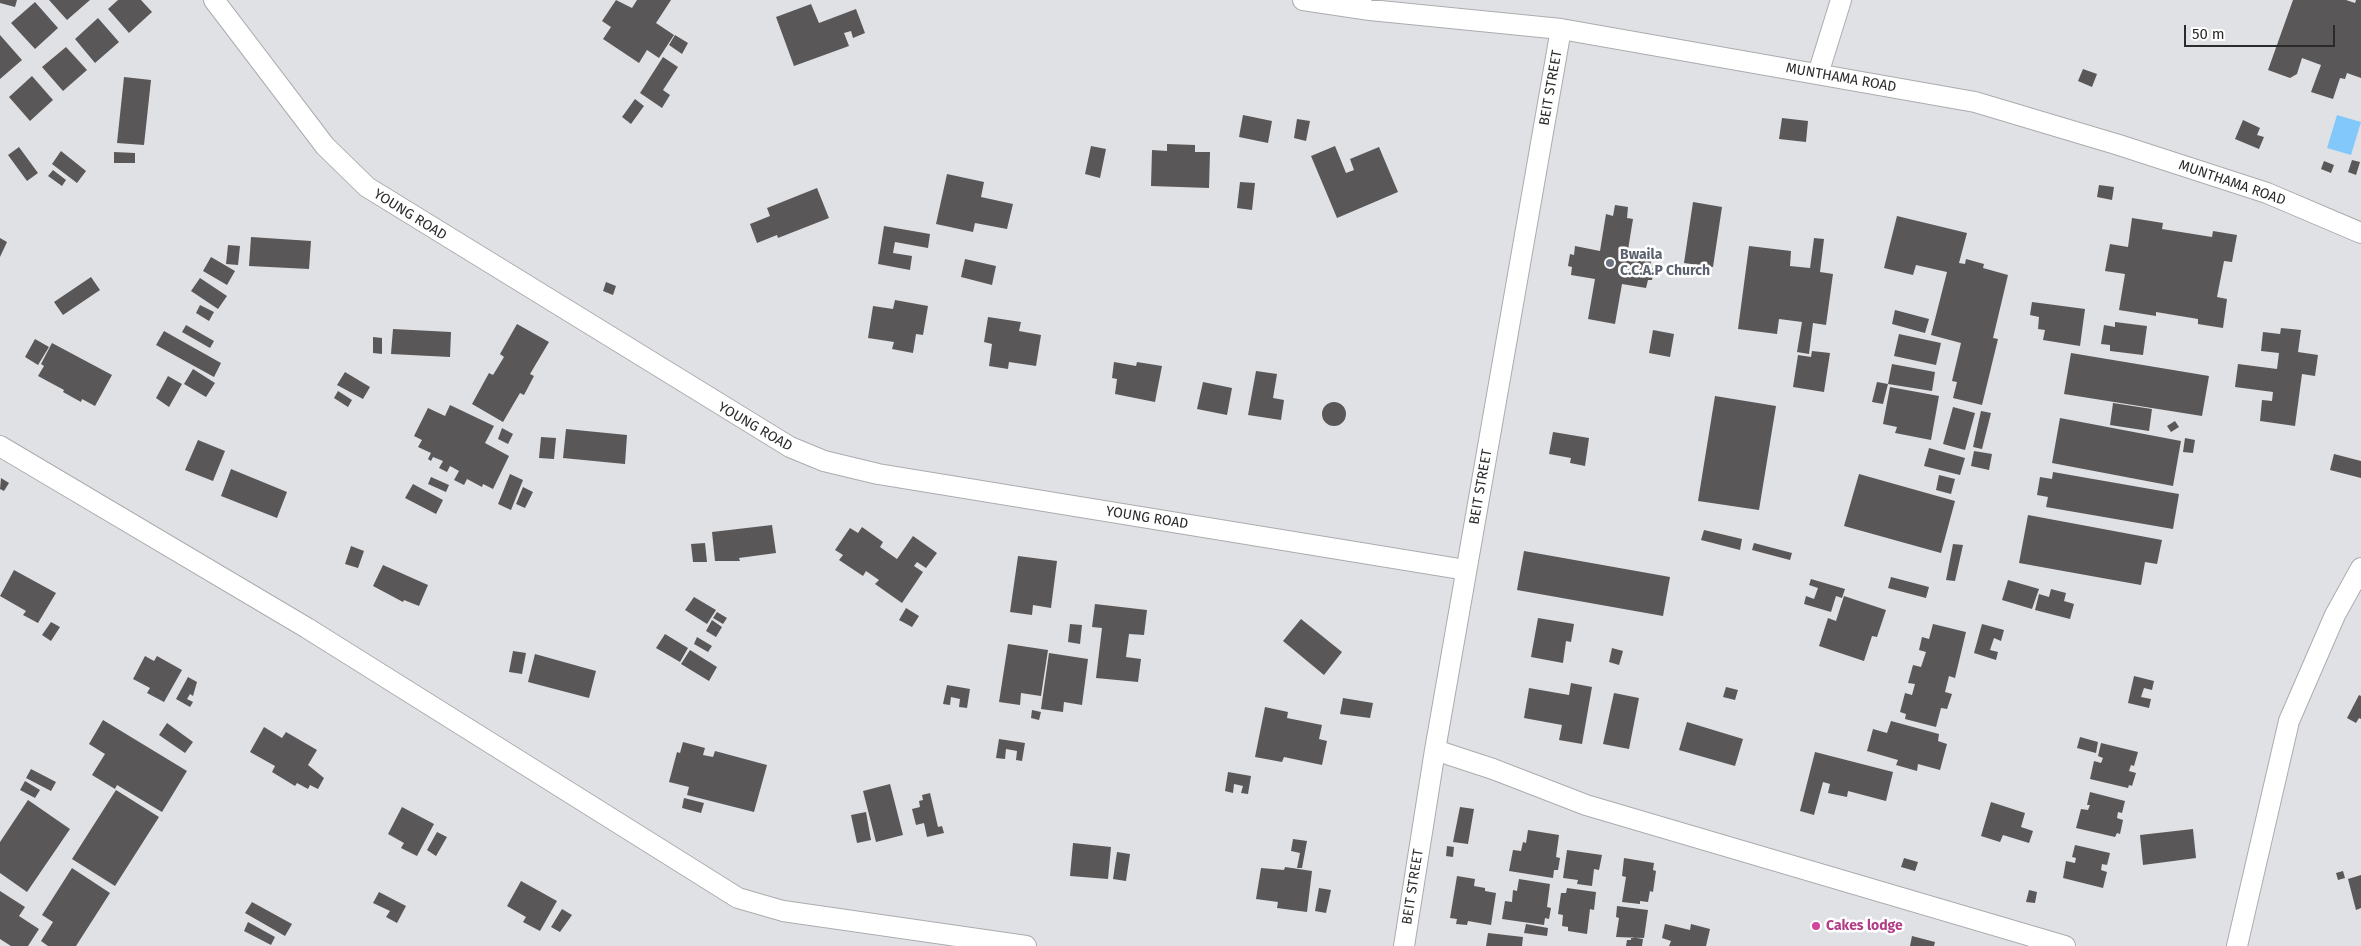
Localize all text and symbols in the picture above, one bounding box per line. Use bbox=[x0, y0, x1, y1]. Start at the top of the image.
scale bar bbox=[2186, 15, 2337, 47]
text: 50 m bbox=[2192, 25, 2225, 43]
street label: BEIT STREET bbox=[1536, 49, 1566, 127]
street label: MUNTHAMA ROAD bbox=[1784, 60, 1898, 96]
street label: MUNTHAMA ROAD bbox=[2176, 157, 2288, 209]
street label: YOUNG ROAD bbox=[370, 186, 450, 244]
place label: Bwaila C.C.A.P Church bbox=[1620, 247, 1710, 280]
marker: Bwaila C.C.A.P Church bbox=[1604, 257, 1616, 269]
street label: YOUNG ROAD bbox=[715, 399, 795, 455]
street label: BEIT STREET bbox=[1466, 448, 1496, 526]
street label: YOUNG ROAD bbox=[1105, 503, 1189, 533]
street label: BEIT STREET bbox=[1399, 848, 1427, 926]
place label: Cakes lodge bbox=[1826, 918, 1903, 934]
marker: Cakes lodge bbox=[1810, 920, 1822, 932]

